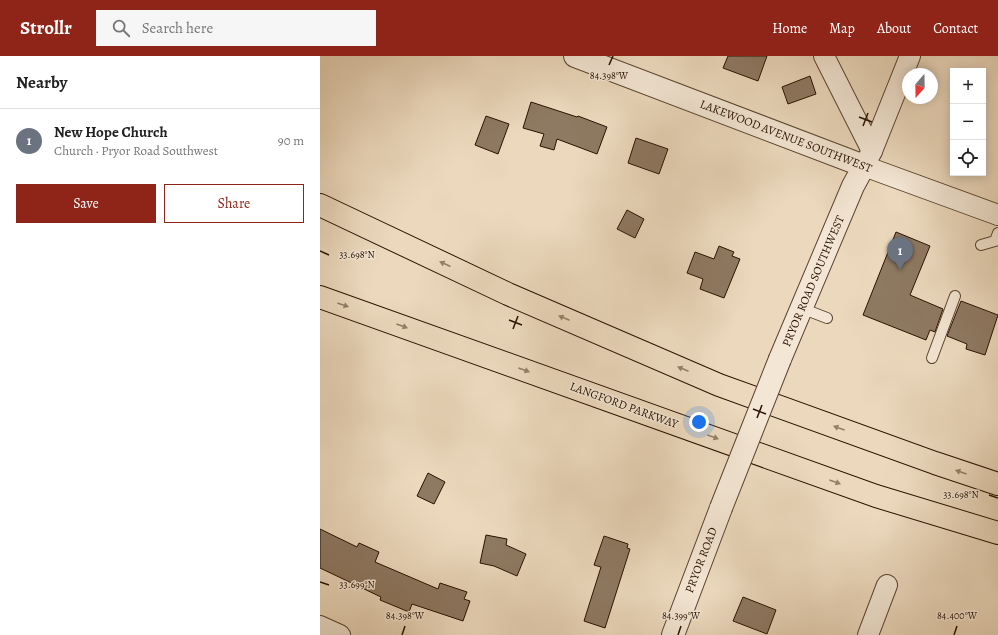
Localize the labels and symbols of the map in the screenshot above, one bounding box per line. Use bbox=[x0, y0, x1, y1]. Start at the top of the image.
north arrow bbox=[902, 68, 938, 104]
text: 84.398°W bbox=[590, 69, 629, 82]
street label: LAKEWOOD AVENUE SOUTHWEST bbox=[698, 96, 875, 176]
street label: PRYOR ROAD SOUTHWEST bbox=[778, 213, 848, 349]
pin: 1 bbox=[887, 237, 913, 270]
text: 33.698°N bbox=[339, 248, 375, 261]
one-way arrow bbox=[440, 261, 451, 267]
one-way arrow bbox=[337, 302, 349, 308]
one-way arrow bbox=[558, 315, 569, 321]
one-way arrow bbox=[397, 323, 409, 329]
one-way arrow bbox=[678, 366, 689, 372]
one-way arrow bbox=[519, 367, 531, 373]
street label: LANGFORD PARKWAY bbox=[568, 378, 681, 432]
your location bbox=[689, 412, 709, 432]
one-way arrow bbox=[832, 425, 844, 431]
one-way arrow bbox=[707, 435, 719, 441]
one-way arrow bbox=[955, 469, 967, 475]
one-way arrow bbox=[829, 479, 841, 485]
text: 33.698°N bbox=[943, 488, 979, 501]
street label: PRYOR ROAD bbox=[681, 525, 721, 595]
text: 33.699°N bbox=[339, 578, 375, 591]
text: 84.398°W bbox=[386, 609, 425, 622]
text: 84.399°W bbox=[662, 609, 701, 622]
text: 84.400°W bbox=[937, 609, 978, 622]

